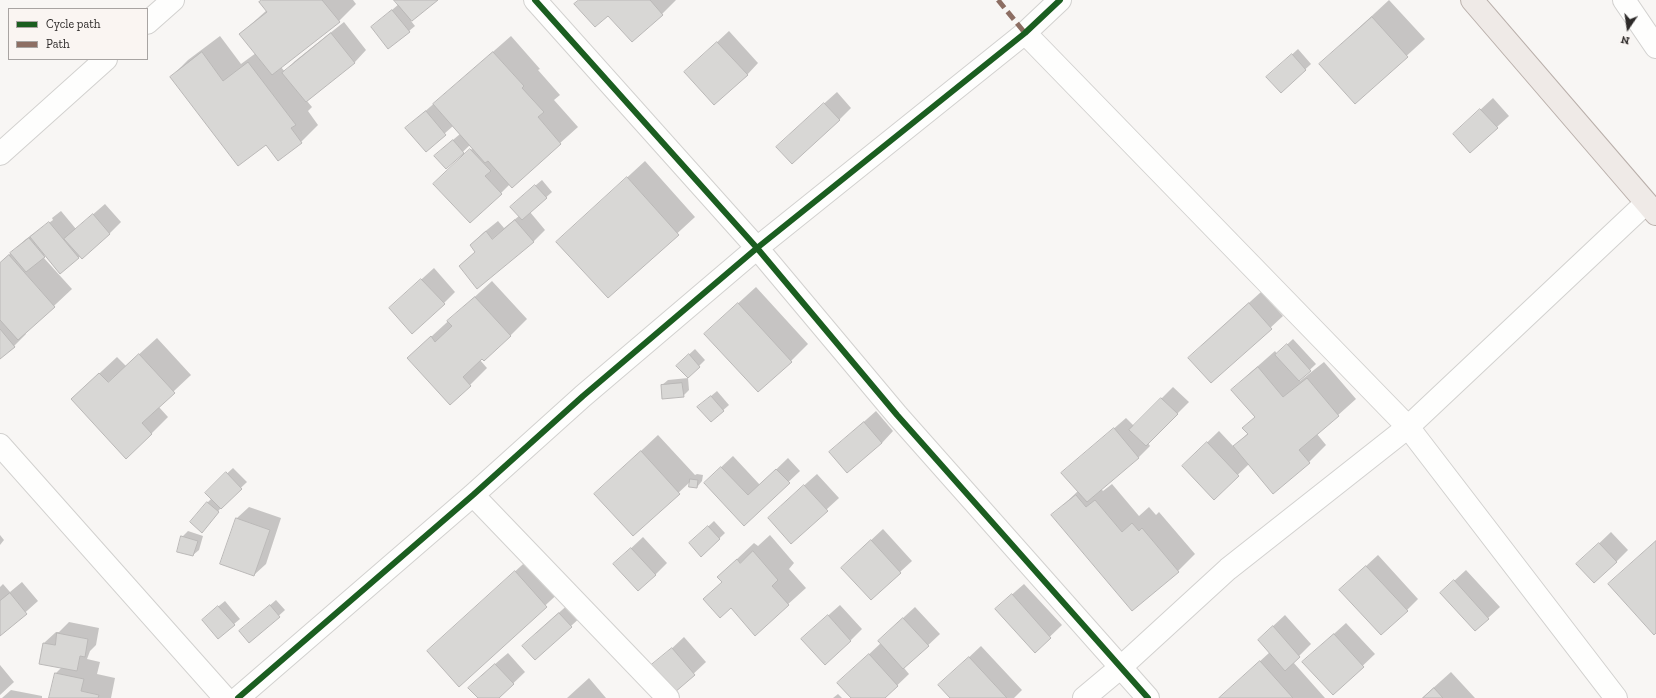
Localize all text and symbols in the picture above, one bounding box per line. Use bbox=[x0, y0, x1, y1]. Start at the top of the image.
legend bbox=[8, 8, 148, 60]
north arrow bbox=[1608, 8, 1648, 48]
text: Cycle path bbox=[46, 17, 100, 31]
text: N bbox=[1620, 33, 1631, 47]
text: Path bbox=[46, 37, 70, 51]

